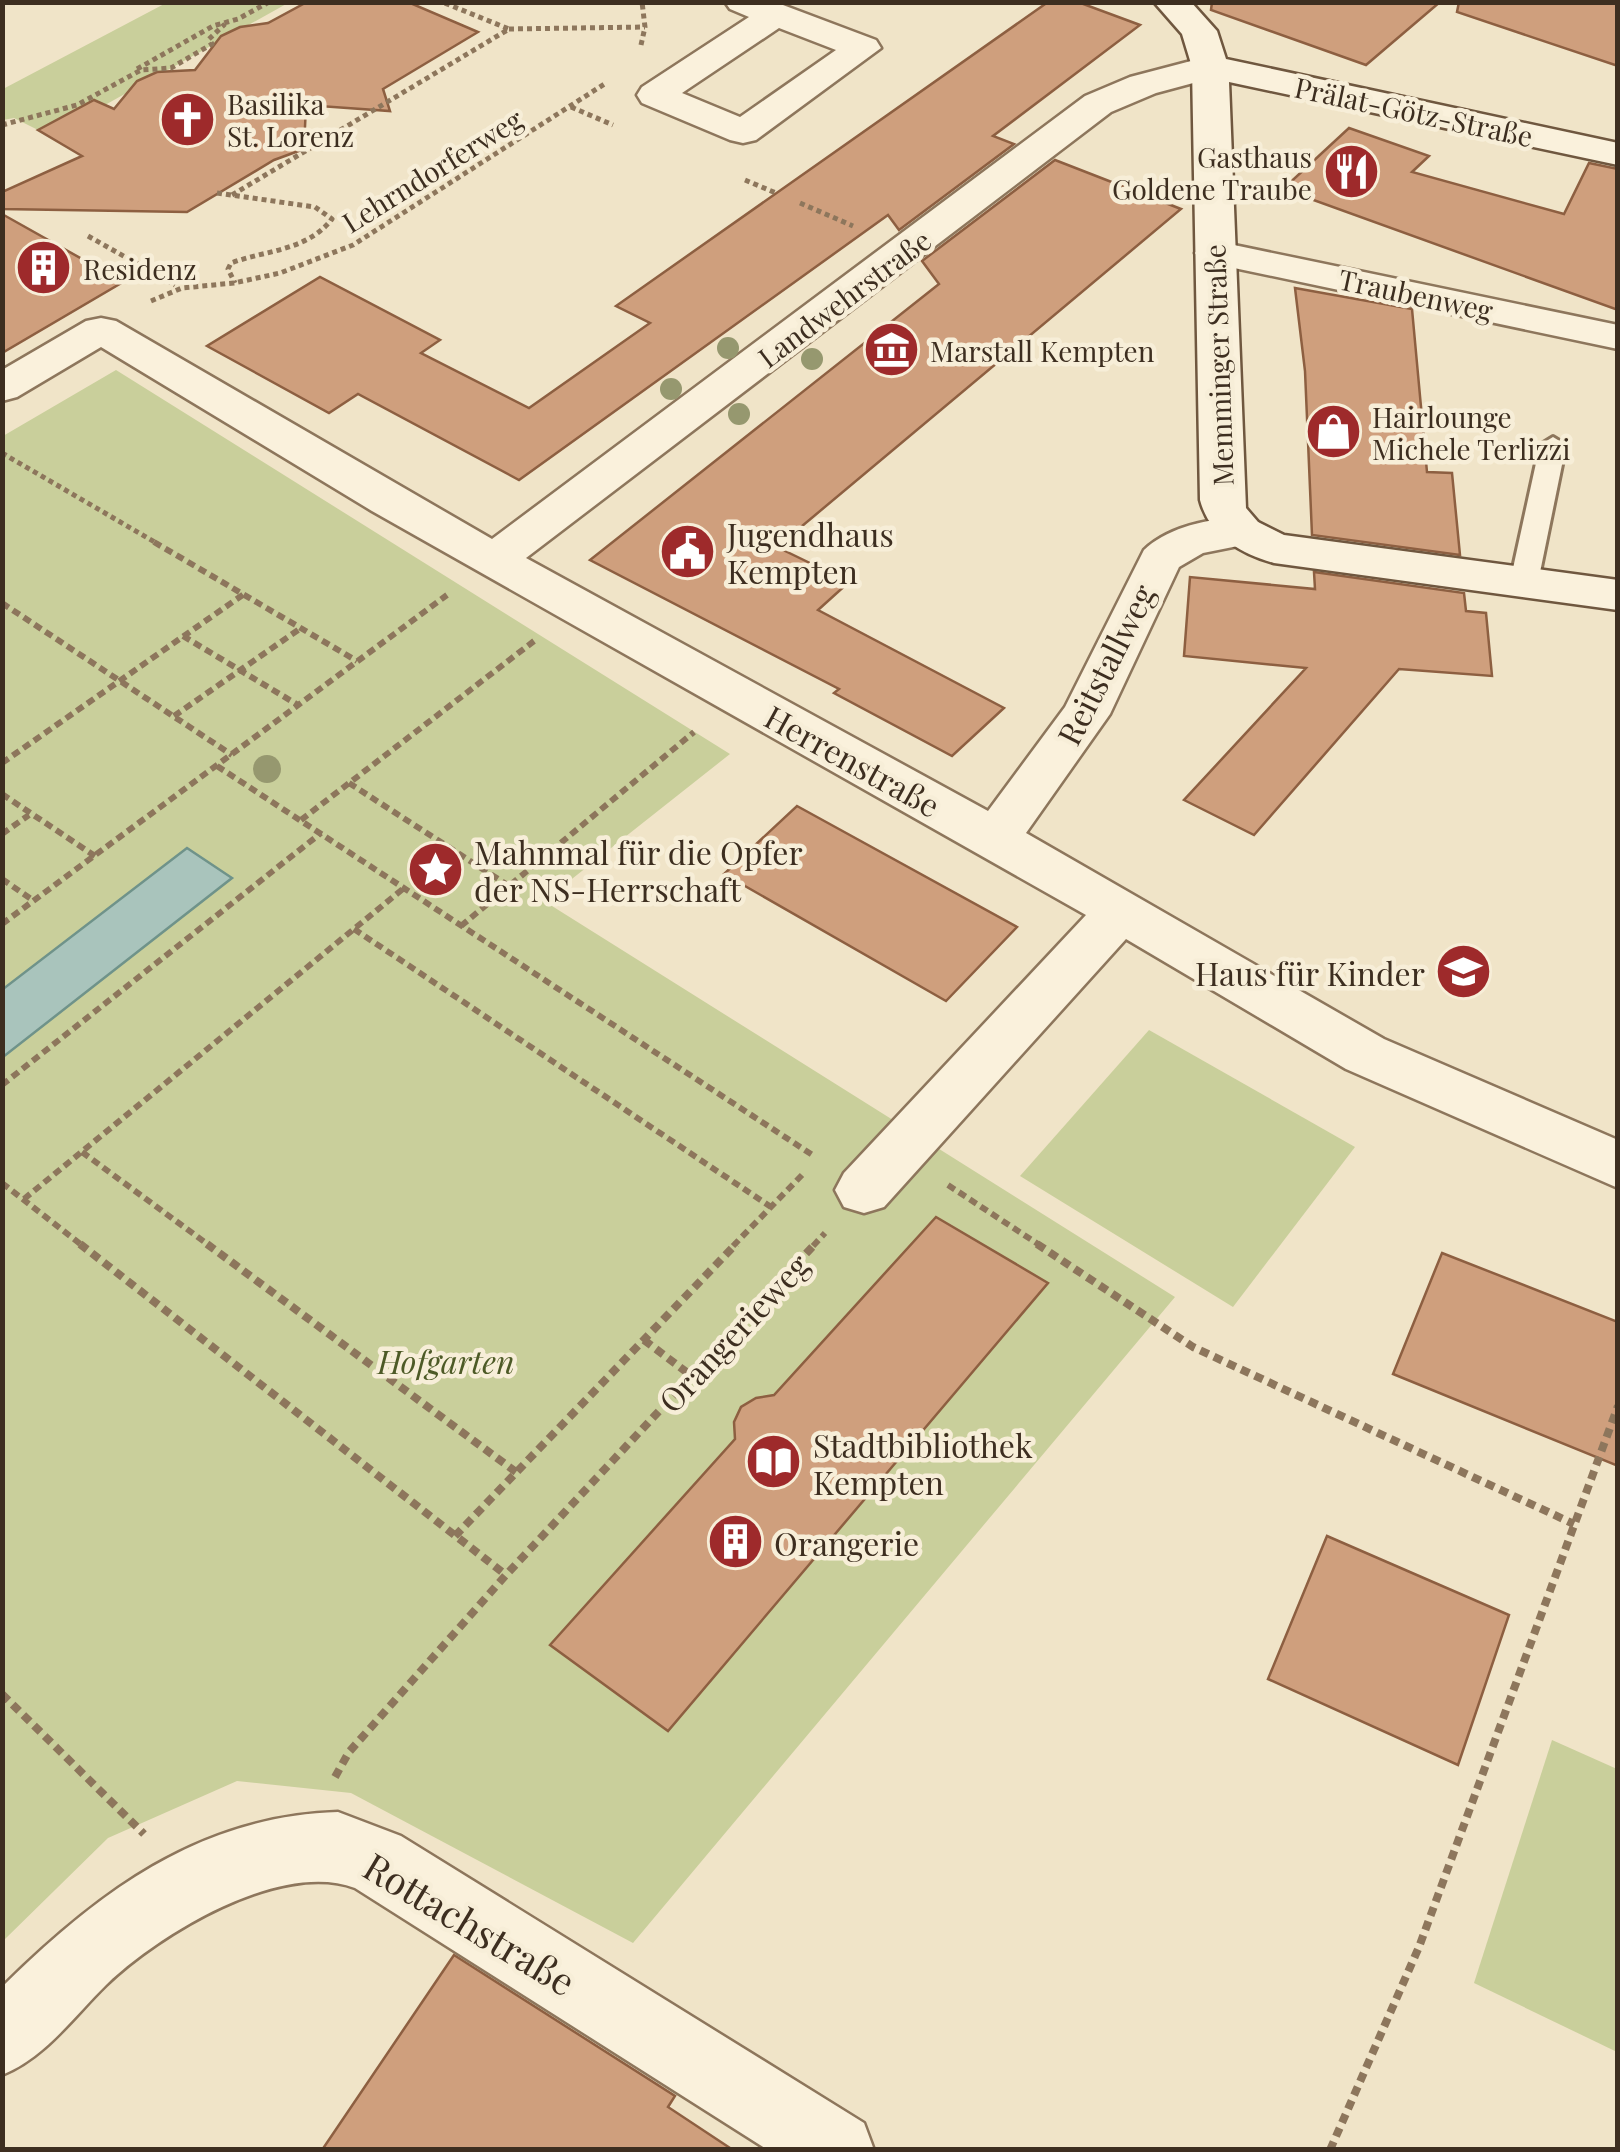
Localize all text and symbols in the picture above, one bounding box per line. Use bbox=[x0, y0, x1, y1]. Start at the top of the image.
street label: Prälat-Götz-Straße bbox=[1292, 68, 1536, 154]
place label: Basilika St. Lorenz bbox=[227, 85, 354, 154]
church icon: Basilika St. Lorenz bbox=[158, 89, 218, 149]
street label: Lehrndorferweg bbox=[335, 100, 529, 240]
place label: Gasthaus Goldene Traube bbox=[1112, 138, 1312, 207]
restaurant icon: Gasthaus Goldene Traube bbox=[1321, 142, 1381, 202]
street label: Landwehrstraße bbox=[750, 221, 938, 375]
building icon: Residenz bbox=[14, 238, 74, 298]
street label: Memminger Straße bbox=[1195, 243, 1241, 487]
place label: Residenz bbox=[83, 250, 197, 287]
street label: Traubenweg bbox=[1336, 260, 1497, 328]
museum icon: Marstall Kempten bbox=[861, 320, 921, 380]
place label: Marstall Kempten bbox=[930, 332, 1155, 369]
place label: Hairlounge Michele Terlizzi bbox=[1372, 398, 1570, 467]
shop icon: Hairlounge Michele Terlizzi bbox=[1303, 402, 1363, 462]
place label: Jugendhaus Kempten bbox=[726, 512, 894, 592]
public building icon: Jugendhaus Kempten bbox=[658, 521, 718, 581]
street label: Reitstallweg bbox=[1046, 576, 1164, 752]
street label: Herrenstraße bbox=[758, 694, 948, 826]
place label: Mahnmal für die Opfer der NS-Herrschaft bbox=[474, 830, 803, 910]
place icon: Mahnmal für die Opfer der NS-Herrschaft bbox=[405, 839, 465, 899]
school or university icon: Haus für Kinder bbox=[1434, 942, 1494, 1002]
place label: Haus für Kinder bbox=[1195, 951, 1425, 994]
street label: Orangerieweg bbox=[648, 1243, 818, 1421]
park label: Hofgarten bbox=[376, 1339, 515, 1382]
place label: Stadtbibliothek Kempten bbox=[813, 1423, 1033, 1503]
library icon: Stadtbibliothek Kempten bbox=[744, 1432, 804, 1492]
building icon: Orangerie bbox=[705, 1512, 765, 1572]
place label: Orangerie bbox=[774, 1521, 919, 1564]
street label: Rottachstraße bbox=[355, 1840, 585, 2006]

